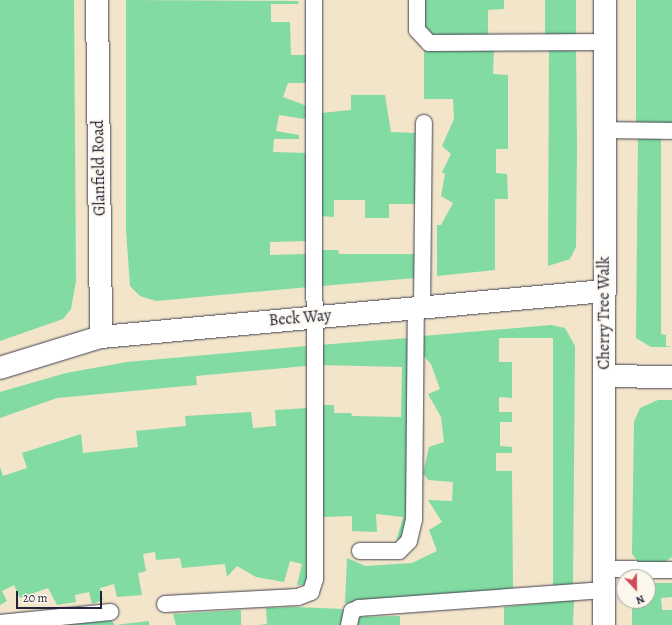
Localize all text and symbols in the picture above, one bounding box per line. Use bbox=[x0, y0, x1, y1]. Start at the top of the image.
street label: Glanfield Road bbox=[89, 120, 109, 216]
street label: Cherry Tree Walk bbox=[594, 256, 614, 370]
street label: Beck Way bbox=[268, 306, 332, 330]
north arrow bbox=[616, 569, 656, 609]
scale bar bbox=[18, 583, 104, 609]
text: 20 m bbox=[23, 590, 47, 606]
text: N bbox=[634, 591, 647, 608]

